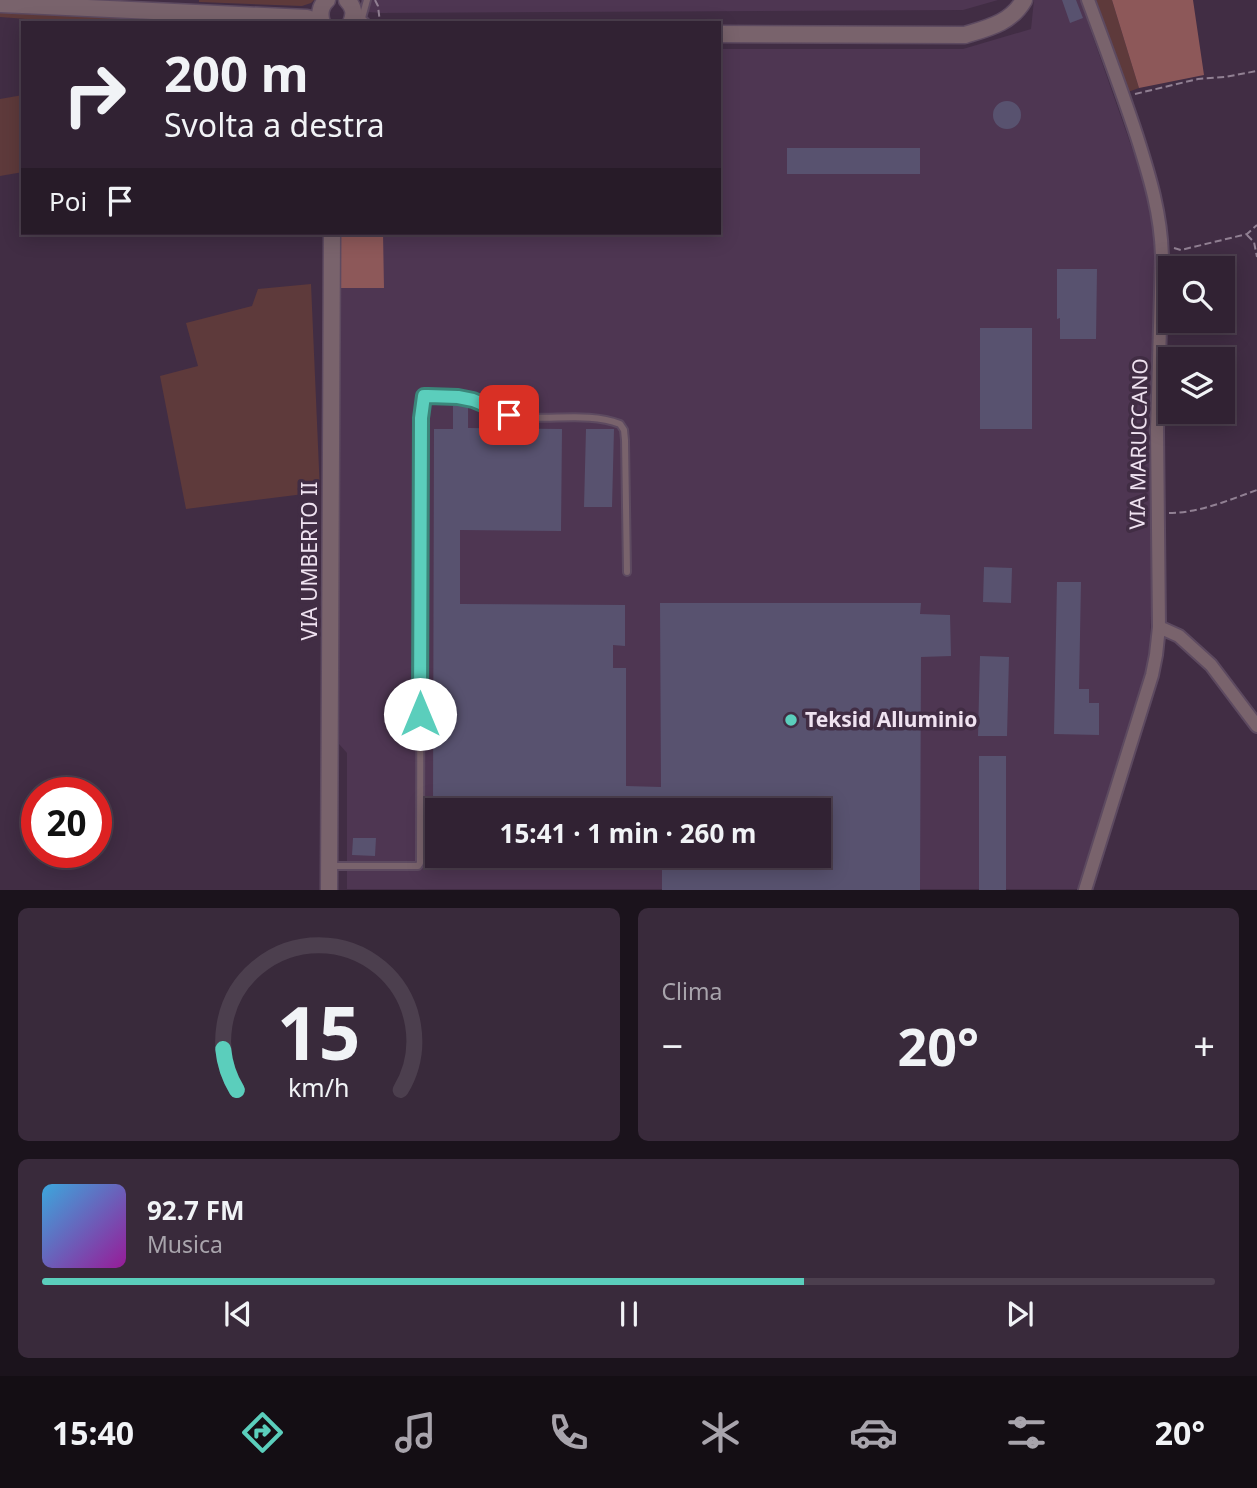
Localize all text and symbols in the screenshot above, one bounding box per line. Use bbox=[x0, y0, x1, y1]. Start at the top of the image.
text: 200 m bbox=[164, 40, 309, 106]
icon: right bbox=[49, 49, 140, 140]
text: Svolta a destra bbox=[164, 103, 385, 146]
icon: arrive bbox=[101, 182, 139, 220]
text: Poi bbox=[49, 183, 87, 219]
map controls bbox=[1158, 256, 1235, 424]
button: search bbox=[1158, 256, 1235, 333]
button: layers bbox=[1158, 347, 1235, 424]
street label: VIA MARUCCANO bbox=[1123, 358, 1153, 530]
pin bbox=[479, 385, 539, 445]
icon: arrive bbox=[490, 396, 528, 434]
street label: VIA UMBERTO II bbox=[295, 482, 323, 640]
position arrow bbox=[383, 677, 457, 751]
place label: Teksid Alluminio bbox=[805, 705, 977, 733]
marker: Teksid Alluminio bbox=[783, 712, 799, 728]
speed limit sign: 20 bbox=[21, 777, 112, 868]
text: 15:41 · 1 min · 260 m bbox=[500, 815, 756, 851]
text: Clima bbox=[662, 975, 722, 1007]
text: 15 bbox=[277, 983, 360, 1082]
text: 20° bbox=[897, 1010, 979, 1081]
text: − bbox=[662, 1019, 683, 1071]
text: + bbox=[1193, 1019, 1215, 1071]
text: km/h bbox=[288, 1070, 350, 1104]
text: 92.7 FM bbox=[147, 1192, 244, 1228]
text: Musica bbox=[147, 1228, 223, 1260]
icon: previous bbox=[219, 1295, 257, 1333]
icon: pause bbox=[610, 1295, 648, 1333]
icon: next bbox=[1001, 1295, 1039, 1333]
icon: directions bbox=[238, 1408, 287, 1457]
icon: music bbox=[391, 1408, 440, 1457]
icon: phone bbox=[544, 1408, 593, 1457]
icon: climate bbox=[696, 1408, 745, 1457]
icon: car bbox=[849, 1408, 898, 1457]
icon: filters bbox=[1002, 1408, 1051, 1457]
text: 15:40 bbox=[52, 1411, 134, 1454]
text: 20° bbox=[1155, 1411, 1205, 1454]

